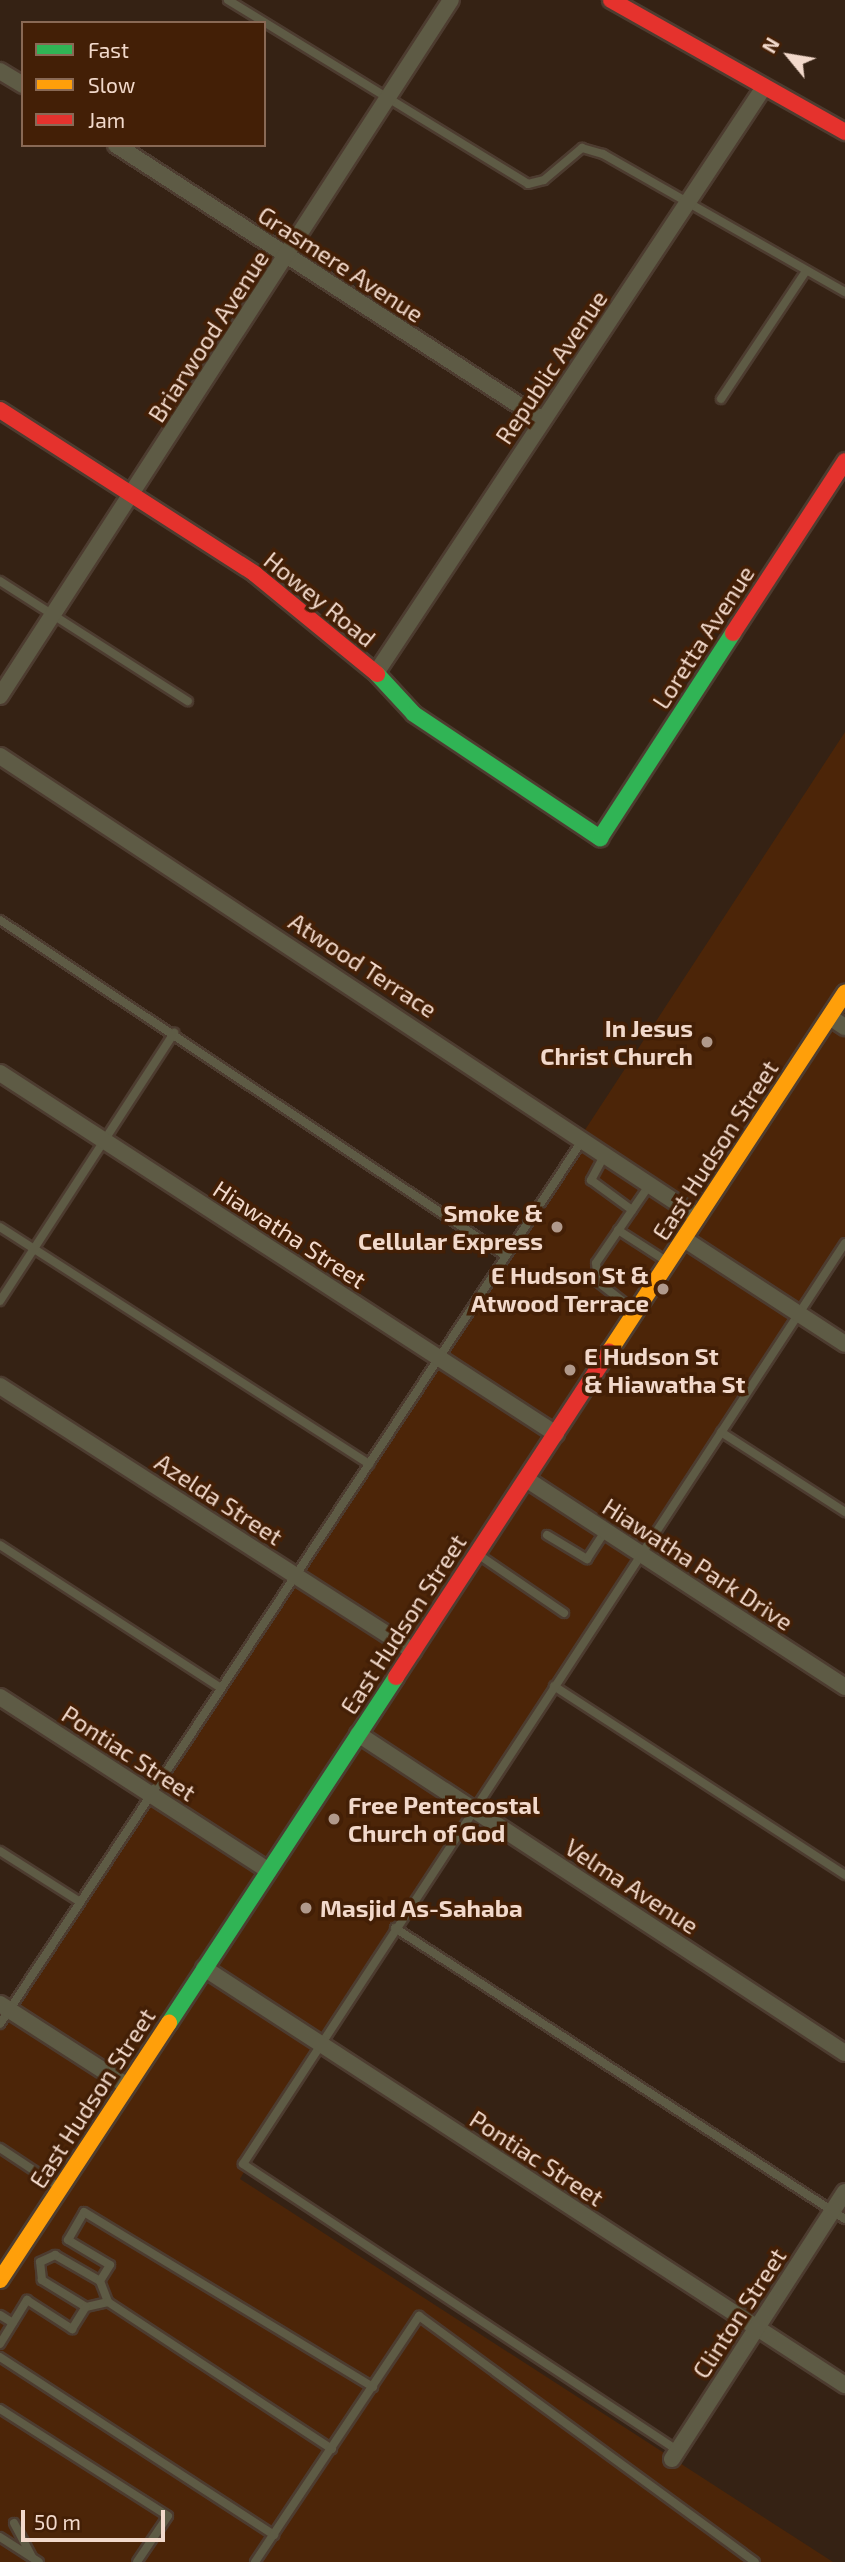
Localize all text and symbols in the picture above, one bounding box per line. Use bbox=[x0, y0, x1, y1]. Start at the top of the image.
legend bbox=[21, 21, 266, 147]
north arrow bbox=[754, 21, 824, 91]
text: N bbox=[757, 34, 784, 57]
text: Fast bbox=[88, 37, 129, 62]
text: Slow bbox=[88, 72, 135, 97]
text: Jam bbox=[88, 107, 125, 132]
street label: Grasmere Avenue bbox=[253, 200, 429, 328]
street label: Briarwood Avenue bbox=[142, 244, 274, 428]
street label: Republic Avenue bbox=[489, 285, 613, 449]
street label: Howey Road bbox=[258, 545, 382, 653]
street label: Loretta Avenue bbox=[646, 560, 760, 714]
street label: Atwood Terrace bbox=[284, 906, 442, 1024]
place label: In Jesus Christ Church bbox=[540, 1014, 693, 1070]
marker: In Jesus Christ Church bbox=[699, 1034, 715, 1050]
street label: East Hudson Street bbox=[646, 1055, 784, 1245]
street label: Hiawatha Street bbox=[208, 1174, 372, 1294]
place label: Smoke & Cellular Express bbox=[357, 1199, 543, 1255]
marker: Smoke & Cellular Express bbox=[549, 1219, 565, 1235]
place label: E Hudson St & Atwood Terrace bbox=[470, 1261, 649, 1317]
marker: E Hudson St & Atwood Terrace bbox=[655, 1281, 671, 1297]
place label: E Hudson St & Hiawatha St bbox=[584, 1342, 745, 1398]
marker: E Hudson St & Hiawatha St bbox=[562, 1362, 578, 1378]
street label: Azelda Street bbox=[150, 1447, 288, 1551]
street label: Hiawatha Park Drive bbox=[597, 1492, 799, 1636]
street label: East Hudson Street bbox=[334, 1529, 472, 1719]
street label: Pontiac Street bbox=[57, 1699, 201, 1807]
place label: Free Pentecostal Church of God bbox=[348, 1791, 540, 1847]
marker: Free Pentecostal Church of God bbox=[326, 1811, 342, 1827]
street label: Velma Avenue bbox=[560, 1832, 704, 1940]
place label: Masjid As-Sahaba bbox=[320, 1894, 523, 1922]
marker: Masjid As-Sahaba bbox=[298, 1900, 314, 1916]
street label: East Hudson Street bbox=[23, 2003, 161, 2193]
street label: Pontiac Street bbox=[465, 2104, 609, 2212]
street label: Clinton Street bbox=[686, 2242, 792, 2384]
scale bar bbox=[24, 2496, 168, 2540]
text: 50 m bbox=[34, 2509, 81, 2534]

